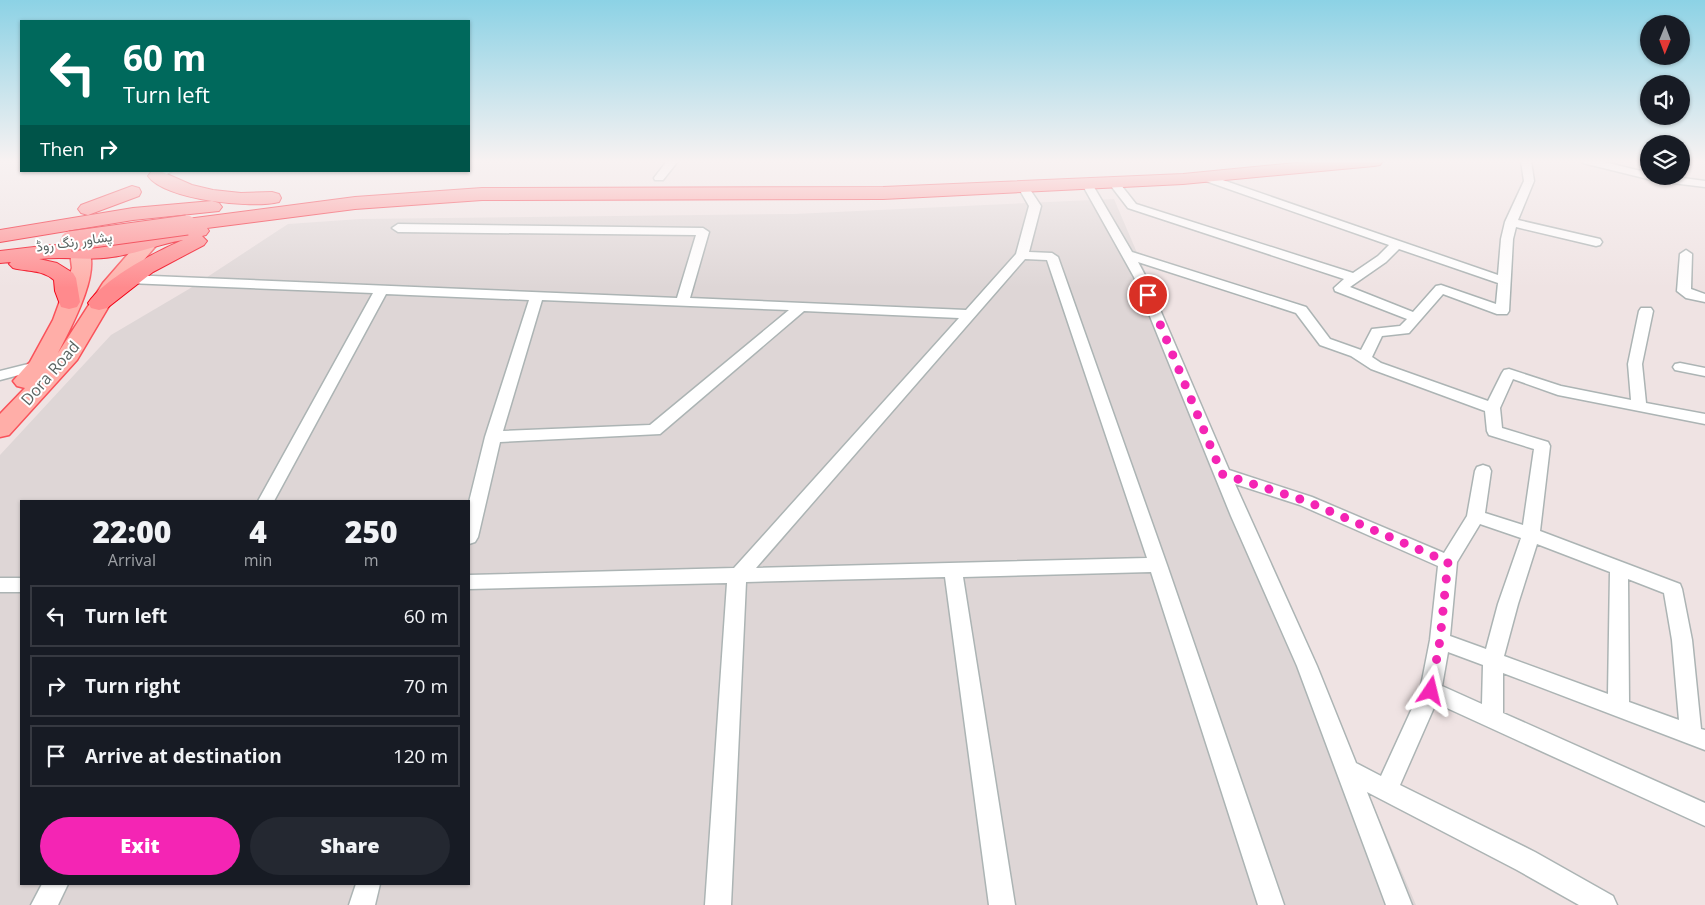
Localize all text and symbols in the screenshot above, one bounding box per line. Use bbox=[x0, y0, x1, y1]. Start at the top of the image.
north arrow bbox=[1640, 15, 1690, 65]
map controls bbox=[1640, 15, 1690, 185]
text: 60 m bbox=[123, 34, 206, 81]
icon: left bbox=[40, 40, 105, 105]
button: sound bbox=[1640, 75, 1690, 125]
text: Turn left bbox=[123, 79, 210, 109]
icon: right bbox=[94, 135, 122, 163]
button: layers bbox=[1640, 135, 1690, 185]
text: Then bbox=[40, 136, 84, 162]
street label: پشاور رنگ روڈ bbox=[35, 226, 113, 257]
pin bbox=[1127, 274, 1169, 316]
icon: arrive bbox=[1134, 281, 1162, 309]
street label: Dora Road bbox=[16, 336, 84, 410]
text: 22:00 bbox=[92, 511, 171, 552]
text: 4 bbox=[249, 511, 267, 552]
text: 250 bbox=[345, 511, 398, 552]
text: Arrival bbox=[108, 549, 156, 571]
text: min bbox=[244, 549, 272, 571]
text: m bbox=[364, 549, 379, 571]
icon: left bbox=[42, 602, 70, 630]
text: Turn left bbox=[85, 603, 167, 629]
text: 60 m bbox=[404, 603, 448, 629]
position arrow bbox=[1404, 664, 1456, 716]
icon: right bbox=[42, 672, 70, 700]
text: Turn right bbox=[85, 673, 180, 699]
text: 70 m bbox=[404, 673, 448, 699]
icon: arrive bbox=[42, 742, 70, 770]
text: Arrive at destination bbox=[85, 743, 282, 769]
text: 120 m bbox=[393, 743, 448, 769]
button: Exit bbox=[40, 817, 240, 875]
button: Share bbox=[250, 817, 450, 875]

